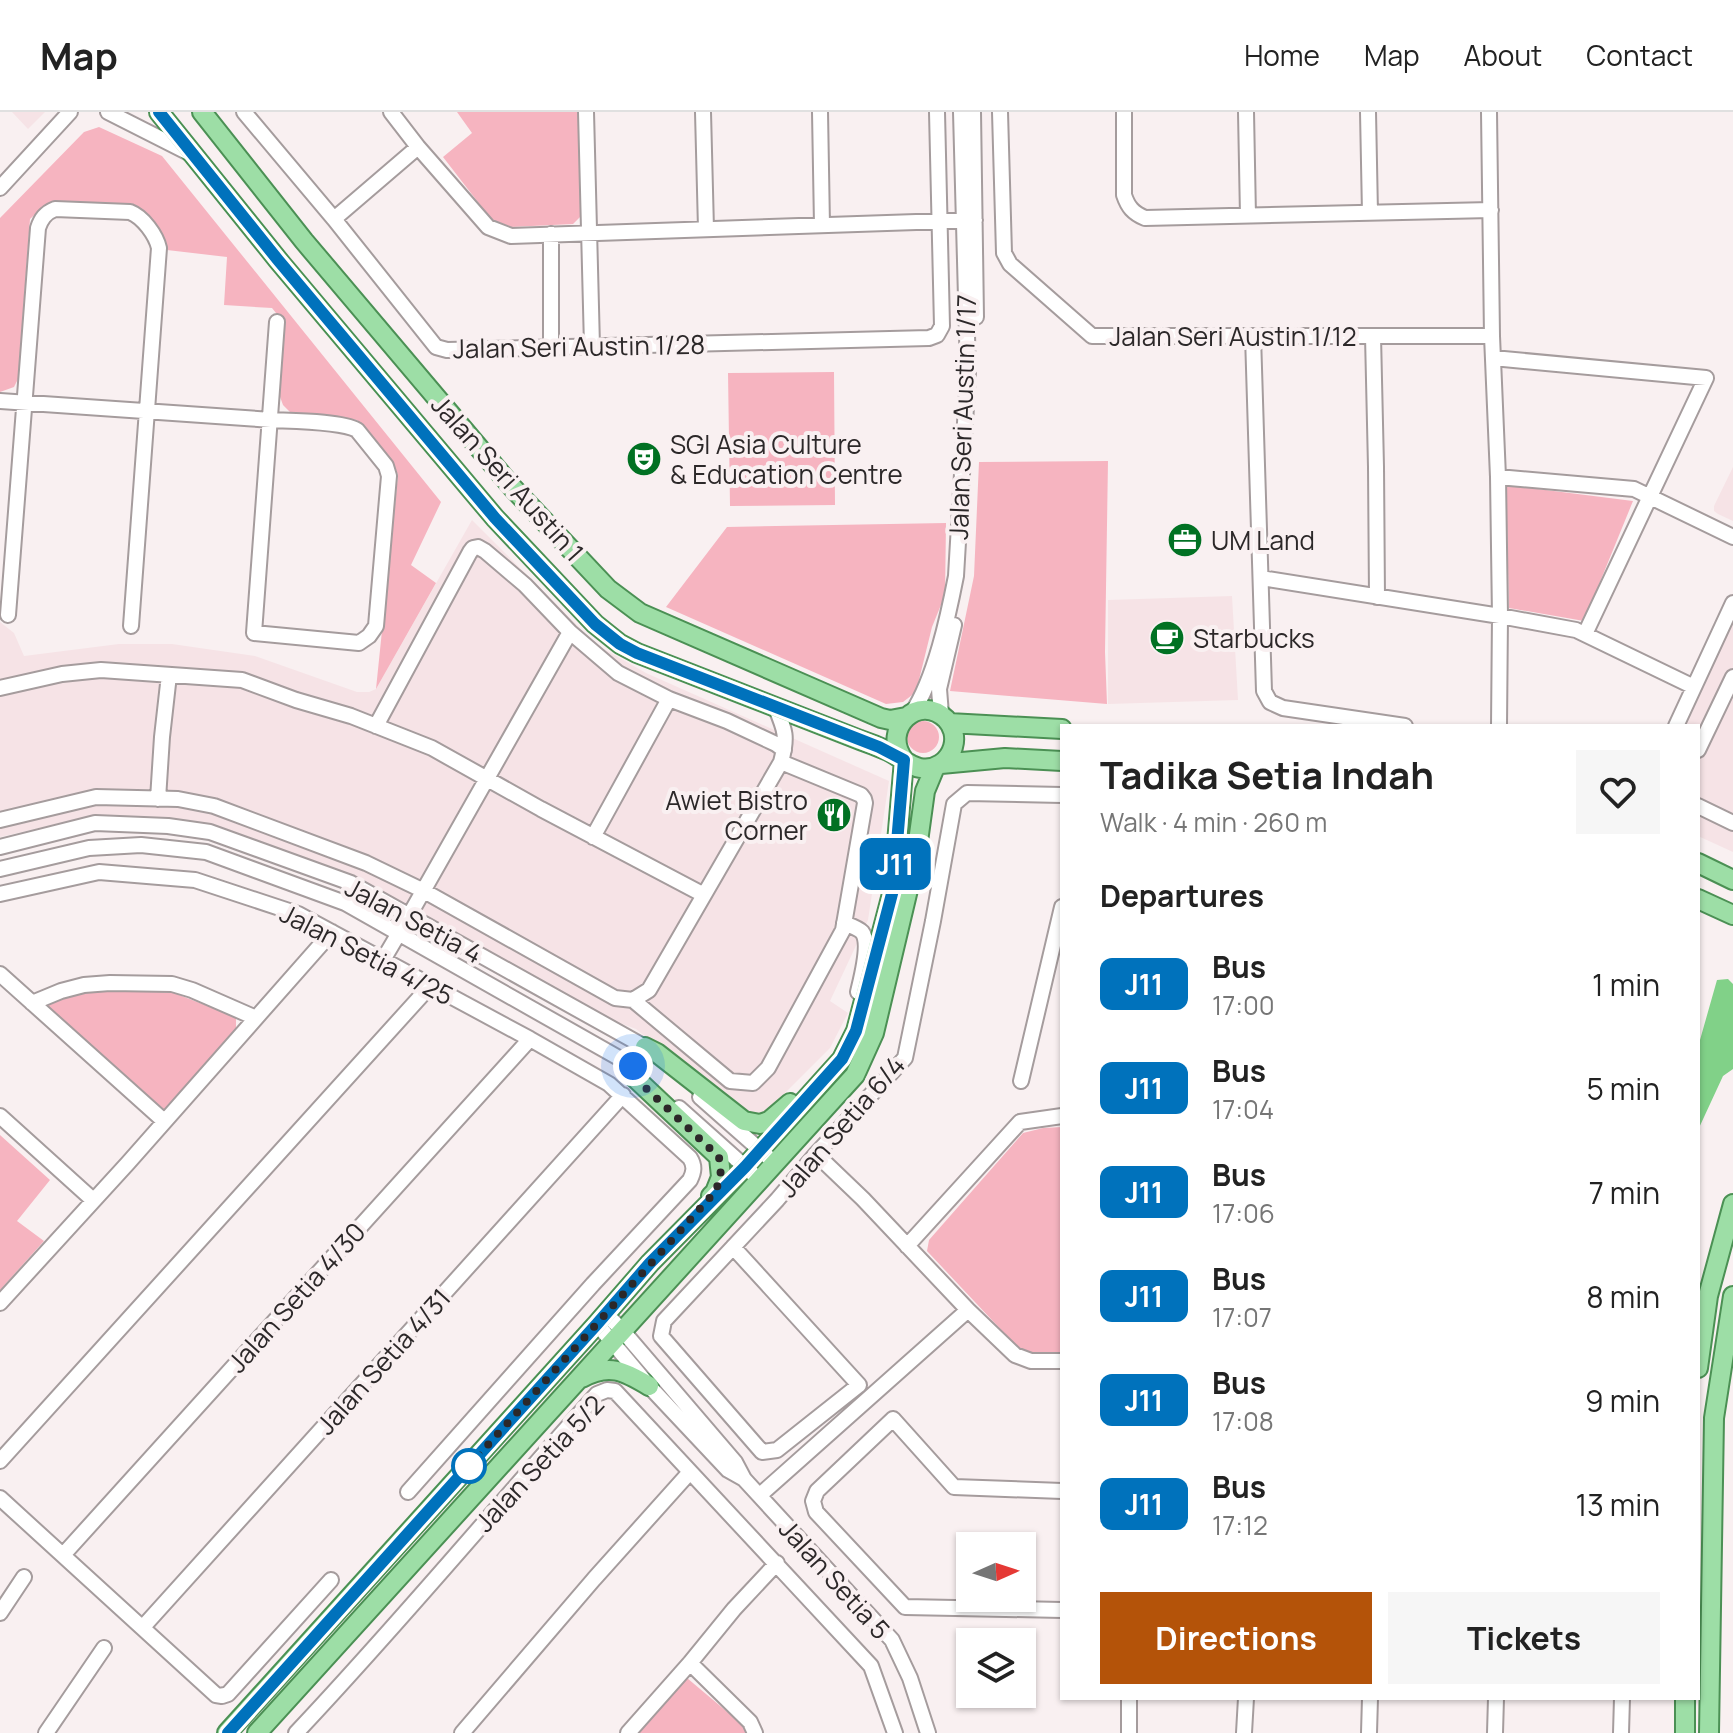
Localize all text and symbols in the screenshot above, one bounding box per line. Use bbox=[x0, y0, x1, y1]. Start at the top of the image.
text: Map bbox=[40, 29, 118, 81]
text: Home bbox=[1244, 36, 1320, 74]
text: Map bbox=[1364, 36, 1420, 74]
text: About bbox=[1464, 36, 1542, 74]
text: Contact bbox=[1586, 36, 1693, 74]
street label: Jalan Seri Austin 1/17 bbox=[940, 294, 984, 540]
street label: Jalan Seri Austin 1/12 bbox=[1109, 318, 1357, 354]
street label: Jalan Seri Austin 1/28 bbox=[453, 326, 705, 366]
street label: Jalan Seri Austin 1 bbox=[424, 387, 592, 569]
place label: SGI Asia Culture & Education Centre bbox=[670, 426, 903, 492]
theatre icon: SGI Asia Culture & Education Centre bbox=[625, 440, 663, 478]
office icon: UM Land bbox=[1166, 521, 1204, 559]
place label: UM Land bbox=[1211, 522, 1315, 558]
cafe icon: Starbucks bbox=[1148, 619, 1186, 657]
place label: Starbucks bbox=[1193, 620, 1315, 656]
text: Tadika Setia Indah bbox=[1100, 748, 1434, 800]
button: heart bbox=[1576, 750, 1660, 834]
place label: Awiet Bistro Corner bbox=[665, 782, 808, 848]
restaurant icon: Awiet Bistro Corner bbox=[815, 796, 853, 834]
text: Walk · 4 min · 260 m bbox=[1100, 804, 1327, 840]
line badge: J11 bbox=[849, 838, 941, 890]
text: J11 bbox=[876, 845, 914, 883]
street label: Jalan Setia 4 bbox=[339, 869, 489, 971]
text: Departures bbox=[1100, 875, 1264, 916]
street label: Jalan Setia 4/25 bbox=[274, 895, 460, 1013]
text: Bus bbox=[1212, 946, 1266, 987]
text: 1 min bbox=[1592, 964, 1660, 1005]
text: J11 bbox=[1125, 965, 1163, 1003]
text: 17:00 bbox=[1212, 987, 1275, 1023]
your location bbox=[613, 1046, 653, 1086]
street label: Jalan Setia 6/4 bbox=[770, 1048, 912, 1204]
text: Bus bbox=[1212, 1050, 1266, 1091]
text: 5 min bbox=[1586, 1068, 1660, 1109]
text: J11 bbox=[1125, 1069, 1163, 1107]
text: 17:04 bbox=[1212, 1091, 1274, 1127]
text: Bus bbox=[1212, 1154, 1266, 1195]
text: 7 min bbox=[1589, 1172, 1660, 1213]
text: J11 bbox=[1125, 1173, 1163, 1211]
text: 17:06 bbox=[1212, 1195, 1275, 1231]
street label: Jalan Setia 4/30 bbox=[219, 1214, 373, 1380]
text: Bus bbox=[1212, 1258, 1266, 1299]
text: 8 min bbox=[1586, 1276, 1660, 1317]
text: J11 bbox=[1125, 1277, 1163, 1315]
street label: Jalan Setia 4/31 bbox=[308, 1280, 458, 1442]
text: 17:07 bbox=[1212, 1299, 1272, 1335]
text: Bus bbox=[1212, 1362, 1266, 1403]
text: 9 min bbox=[1585, 1380, 1660, 1421]
text: J11 bbox=[1125, 1381, 1163, 1419]
street label: Jalan Setia 5/2 bbox=[466, 1387, 612, 1539]
text: 17:08 bbox=[1212, 1403, 1274, 1439]
unlabelled marker bbox=[452, 1449, 486, 1483]
text: Bus bbox=[1212, 1466, 1266, 1507]
text: 13 min bbox=[1575, 1484, 1660, 1525]
text: J11 bbox=[1125, 1485, 1163, 1523]
text: 17:12 bbox=[1212, 1507, 1268, 1543]
street label: Jalan Setia 5 bbox=[771, 1511, 899, 1647]
north arrow bbox=[956, 1532, 1036, 1612]
map controls bbox=[956, 1532, 1036, 1708]
button: Directions bbox=[1100, 1592, 1372, 1684]
button: Tickets bbox=[1388, 1592, 1660, 1684]
button: layers bbox=[956, 1628, 1036, 1708]

